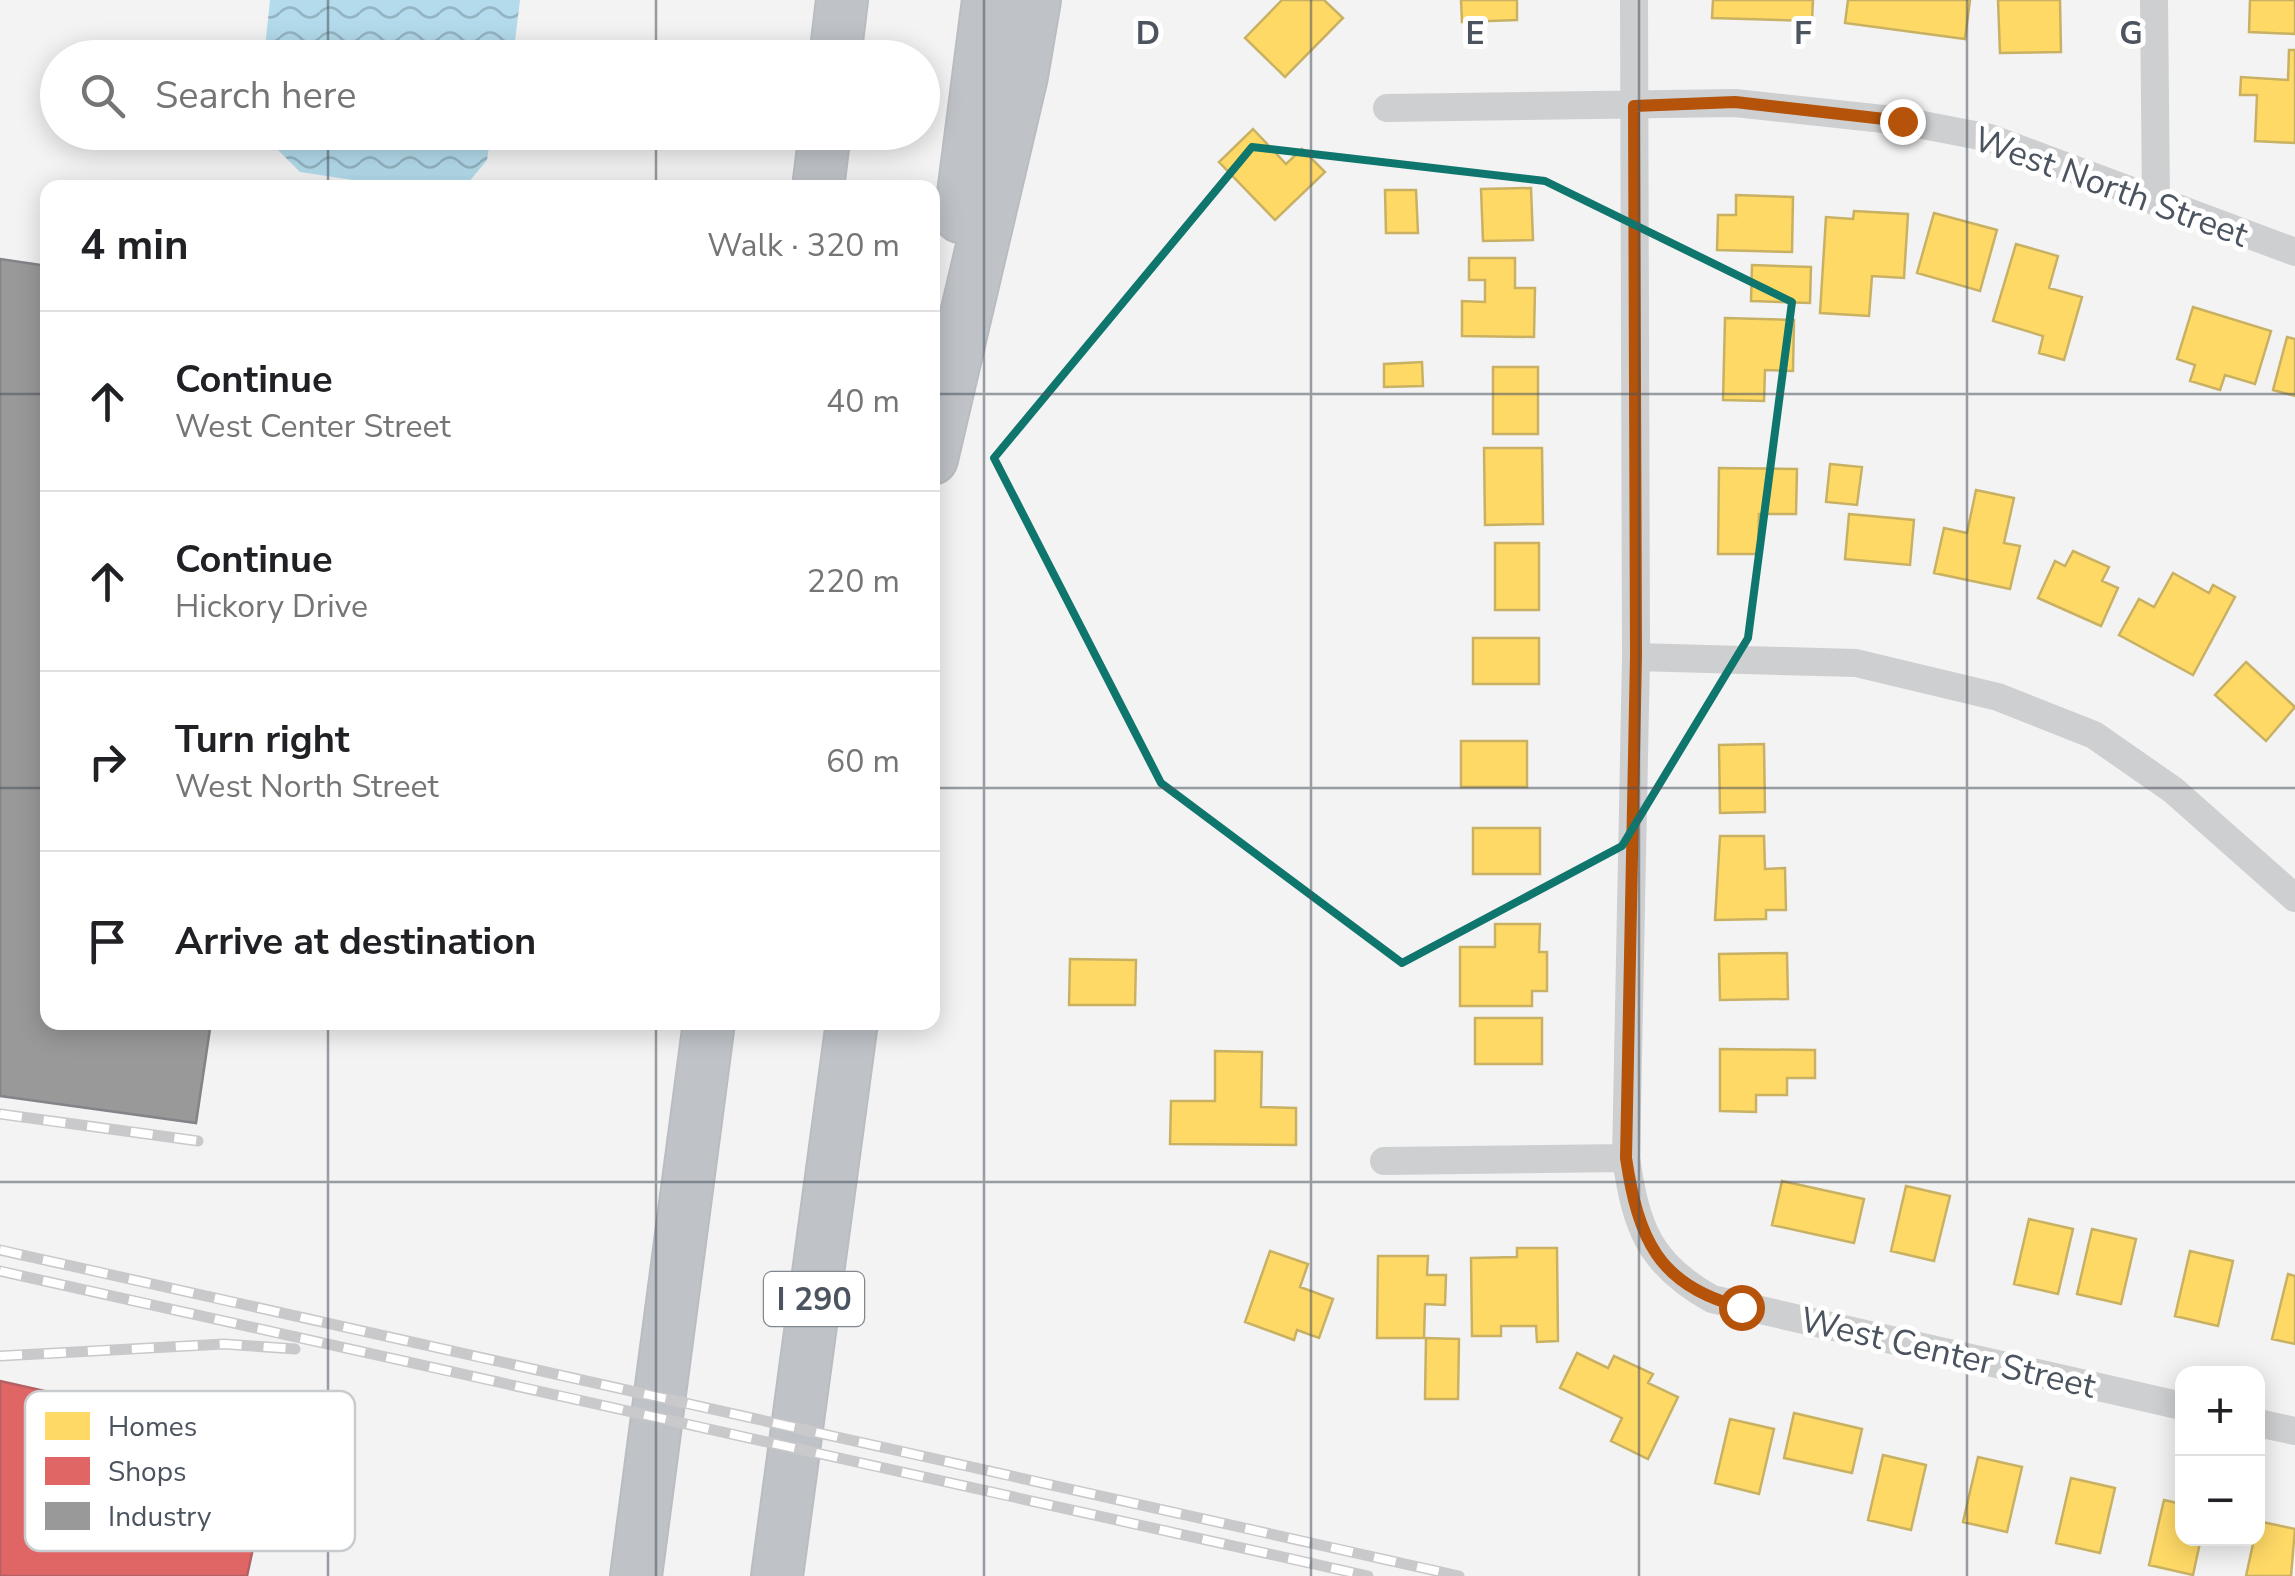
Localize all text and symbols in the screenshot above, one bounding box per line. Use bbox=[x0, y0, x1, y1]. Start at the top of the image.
text: D bbox=[1136, 12, 1160, 55]
text: E bbox=[1465, 12, 1485, 55]
text: F bbox=[1794, 12, 1812, 55]
text: G bbox=[2119, 12, 2143, 55]
search box bbox=[40, 40, 940, 150]
icon: search bbox=[75, 68, 130, 123]
text: Search here bbox=[155, 70, 356, 121]
route end bbox=[1880, 99, 1926, 145]
street label: West North Street bbox=[1967, 116, 2255, 259]
text: 4 min bbox=[80, 217, 189, 274]
text: Walk · 320 m bbox=[707, 224, 900, 267]
text: Continue bbox=[175, 354, 333, 405]
icon: ahead bbox=[80, 374, 135, 429]
text: 40 m bbox=[826, 380, 900, 423]
text: West Center Street bbox=[175, 405, 451, 448]
text: Continue bbox=[175, 534, 333, 585]
icon: ahead bbox=[80, 554, 135, 609]
text: 220 m bbox=[807, 560, 900, 603]
text: Hickory Drive bbox=[175, 585, 368, 628]
text: Turn right bbox=[175, 714, 350, 765]
icon: right bbox=[80, 734, 135, 789]
text: 60 m bbox=[826, 740, 900, 783]
text: West North Street bbox=[175, 765, 439, 808]
icon: arrive bbox=[80, 914, 135, 969]
text: Arrive at destination bbox=[175, 916, 536, 967]
road number: I 290 bbox=[764, 1272, 864, 1326]
route start bbox=[1719, 1285, 1765, 1331]
street label: West Center Street bbox=[1796, 1296, 2101, 1410]
map controls bbox=[2175, 1366, 2265, 1546]
button: + bbox=[2175, 1366, 2265, 1456]
legend bbox=[25, 1391, 355, 1551]
text: Homes bbox=[108, 1408, 197, 1446]
text: Shops bbox=[108, 1453, 186, 1491]
button: − bbox=[2175, 1456, 2265, 1546]
text: Industry bbox=[108, 1498, 212, 1536]

